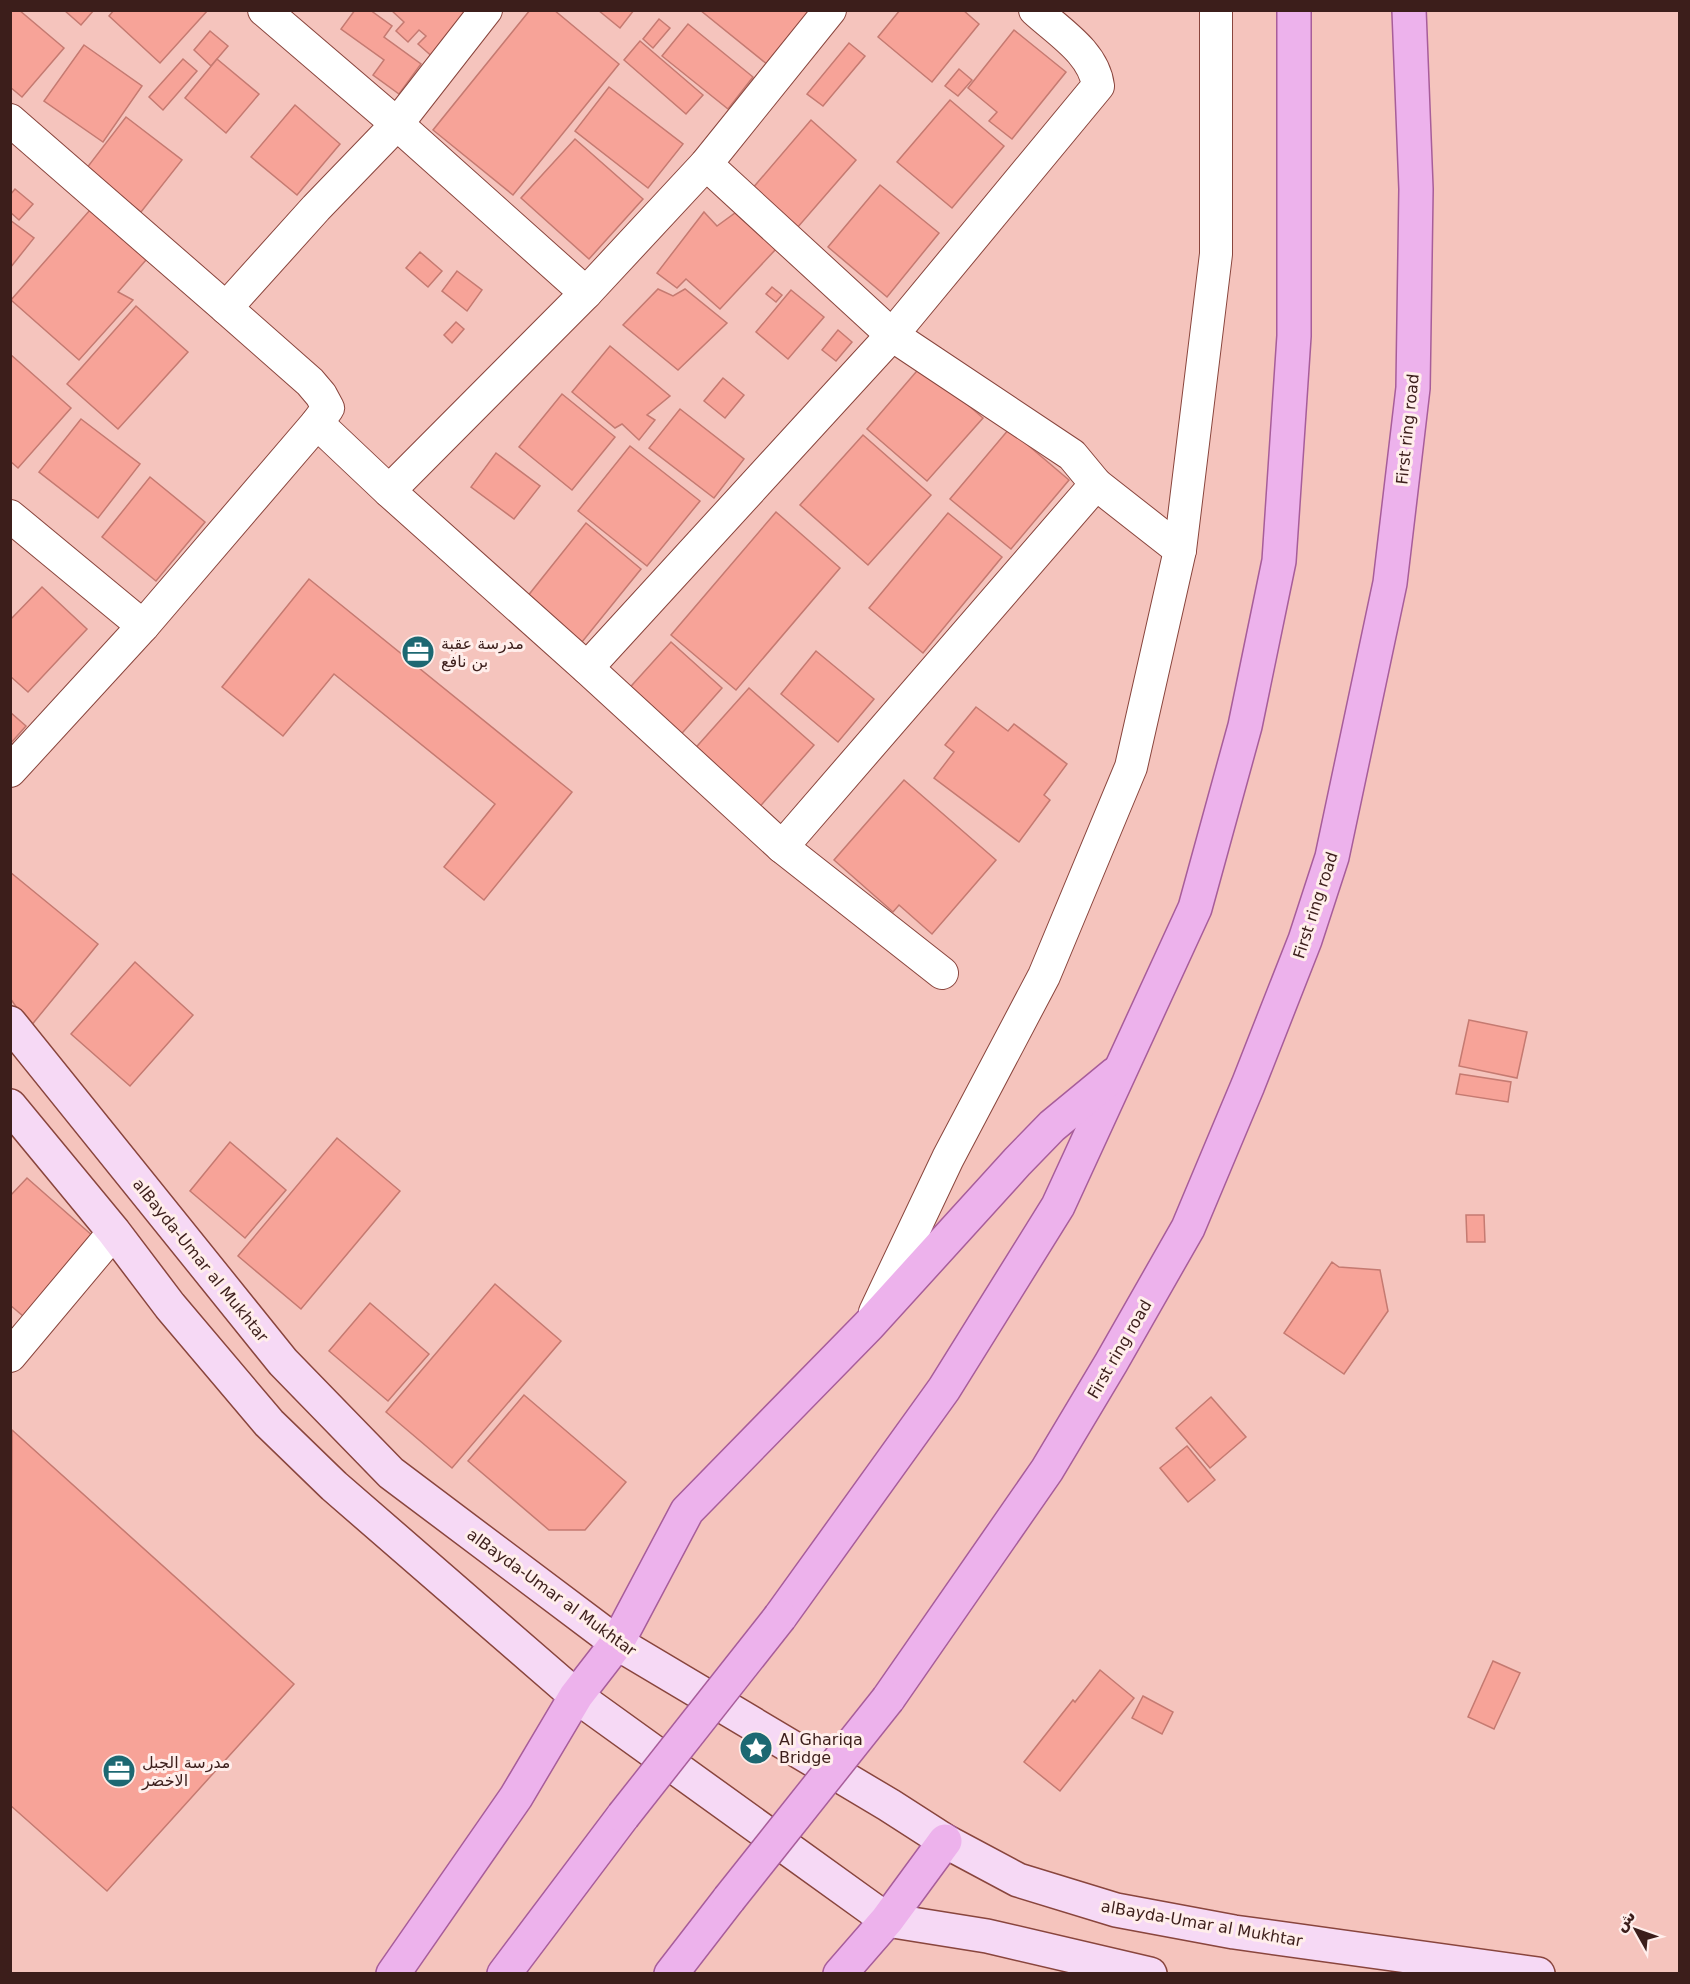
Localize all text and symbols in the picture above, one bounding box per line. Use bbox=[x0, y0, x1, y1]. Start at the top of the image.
street label: First ring road bbox=[1392, 373, 1423, 485]
office icon: مدرسة عقبة بن نافع bbox=[400, 634, 436, 670]
place label: مدرسة عقبة بن نافع bbox=[441, 634, 524, 672]
street label: First ring road bbox=[1289, 849, 1342, 961]
street label: alBayda-Umar al Mukhtar bbox=[129, 1175, 273, 1346]
street label: First ring road bbox=[1083, 1296, 1155, 1402]
street label: alBayda-Umar al Mukhtar bbox=[463, 1525, 640, 1660]
place icon: Al Ghariqa Bridge bbox=[738, 1730, 774, 1766]
place label: Al Ghariqa Bridge bbox=[779, 1730, 863, 1767]
office icon: مدرسة الجبل الاخضر bbox=[101, 1753, 137, 1789]
place label: مدرسة الجبل الاخضر bbox=[141, 1753, 230, 1791]
street label: alBayda-Umar al Mukhtar bbox=[1100, 1896, 1305, 1951]
north arrow bbox=[1606, 1900, 1666, 1960]
text: ش bbox=[1611, 1906, 1639, 1935]

